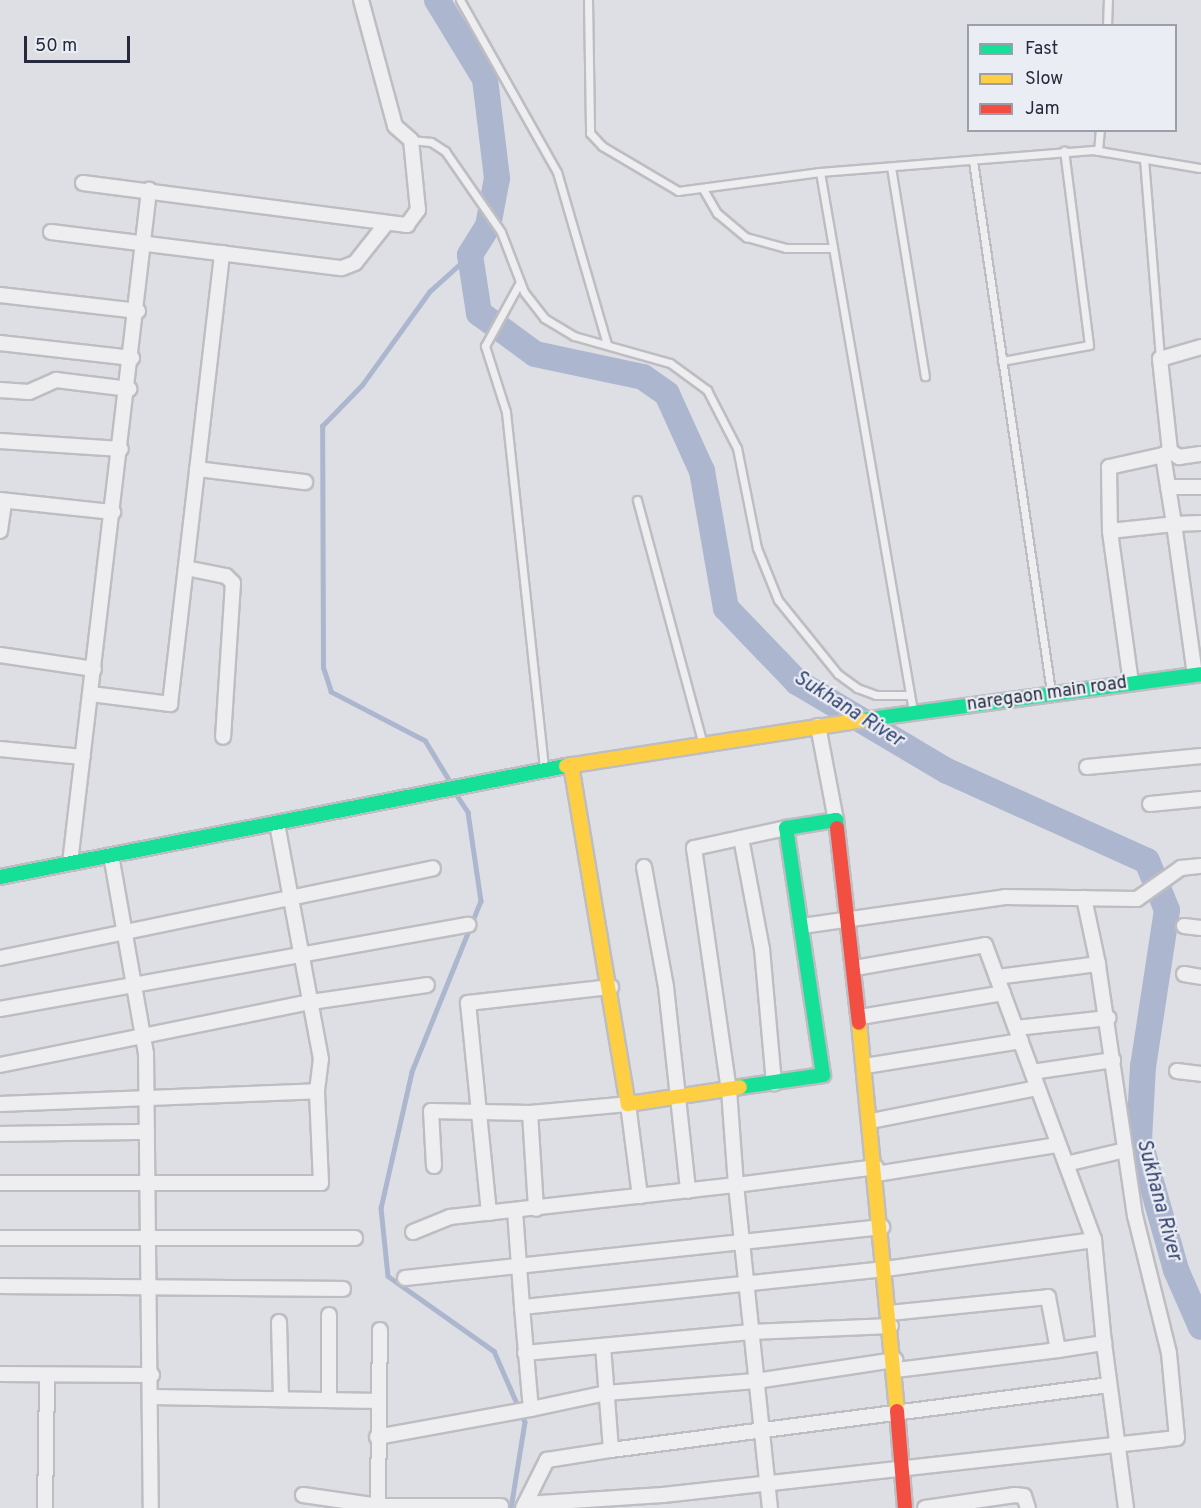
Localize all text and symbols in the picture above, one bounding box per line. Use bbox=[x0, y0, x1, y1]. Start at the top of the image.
scale bar bbox=[27, 24, 134, 62]
legend bbox=[967, 24, 1177, 132]
text: 50 m bbox=[35, 35, 77, 58]
text: Fast bbox=[1025, 38, 1058, 61]
text: Slow bbox=[1025, 68, 1063, 91]
text: Jam bbox=[1025, 98, 1060, 121]
water label: Sukhana River bbox=[789, 667, 907, 753]
street label: naregaon main road bbox=[966, 673, 1128, 717]
water label: Sukhana River bbox=[1130, 1137, 1186, 1263]

